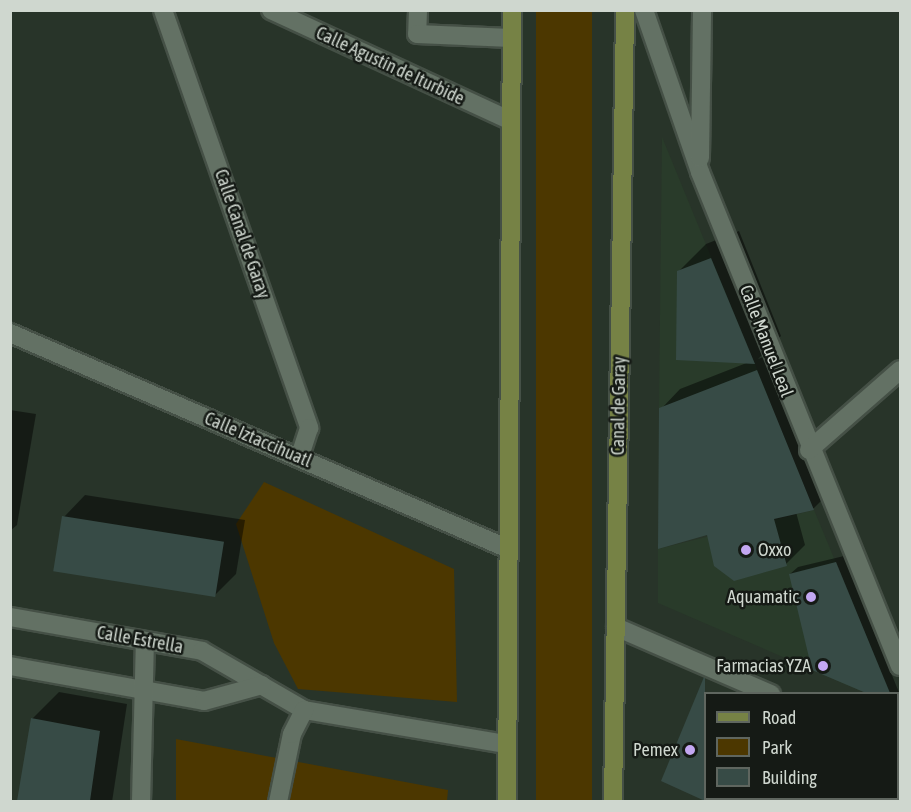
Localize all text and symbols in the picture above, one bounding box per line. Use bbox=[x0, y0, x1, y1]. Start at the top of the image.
street label: Calle Agustín de Iturbide bbox=[313, 22, 467, 110]
street label: Calle Canal de Garay bbox=[210, 167, 274, 301]
street label: Calle Manuel Leal bbox=[735, 282, 797, 400]
street label: Canal de Garay bbox=[607, 357, 631, 455]
street label: Calle Iztaccihuatl bbox=[201, 408, 315, 472]
place label: Oxxo bbox=[758, 539, 791, 561]
marker: Oxxo bbox=[739, 543, 753, 557]
place label: Aquamatic bbox=[727, 586, 799, 608]
marker: Aquamatic bbox=[804, 590, 818, 604]
street label: Calle Estrella bbox=[95, 622, 185, 658]
place label: Farmacias YZA bbox=[716, 655, 811, 677]
marker: Farmacias YZA bbox=[816, 659, 830, 673]
legend bbox=[704, 692, 899, 800]
text: Road bbox=[762, 707, 796, 728]
text: Park bbox=[762, 737, 792, 758]
place label: Pemex bbox=[633, 739, 678, 761]
marker: Pemex bbox=[683, 743, 697, 757]
text: Building bbox=[762, 767, 817, 788]

